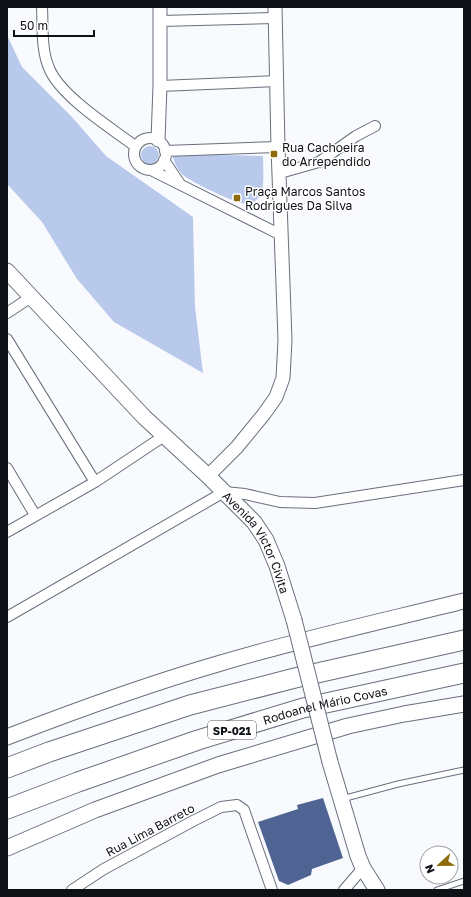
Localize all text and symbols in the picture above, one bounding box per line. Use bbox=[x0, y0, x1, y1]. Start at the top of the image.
scale bar bbox=[14, 12, 94, 38]
text: 50 m bbox=[20, 18, 48, 33]
place label: Rua Cachoeira do Arrependido bbox=[282, 140, 371, 169]
marker: Rua Cachoeira do Arrependido bbox=[269, 149, 279, 159]
place label: Praça Marcos Santos Rodrigues Da Silva bbox=[245, 184, 365, 213]
marker: Praça Marcos Santos Rodrigues Da Silva bbox=[232, 193, 242, 203]
street label: Avenida Victor Civita bbox=[220, 488, 293, 595]
street label: Rodoanel Mário Covas bbox=[261, 682, 389, 727]
road number: SP-021 bbox=[208, 721, 256, 739]
street label: Rua Lima Barreto bbox=[103, 800, 197, 860]
north arrow bbox=[419, 845, 459, 885]
text: N bbox=[422, 863, 437, 875]

